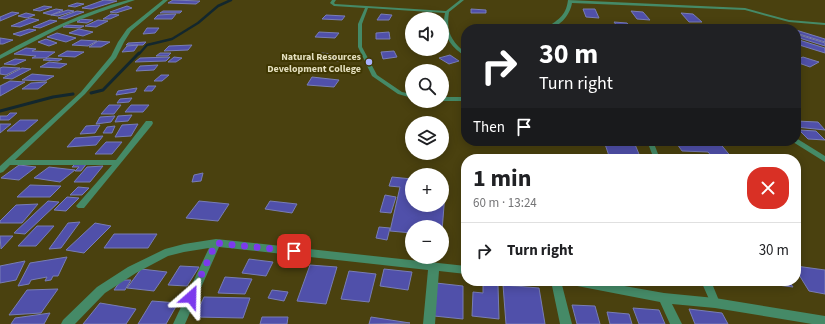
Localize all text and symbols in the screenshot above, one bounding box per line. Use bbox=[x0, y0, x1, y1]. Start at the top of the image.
map controls bbox=[405, 12, 449, 264]
button: sound bbox=[405, 12, 449, 56]
text: 30 m bbox=[539, 34, 598, 74]
icon: right bbox=[473, 40, 525, 92]
place label: Natural Resources Development College bbox=[267, 50, 362, 76]
marker: Natural Resources Development College bbox=[364, 57, 374, 67]
button: search bbox=[405, 64, 449, 108]
text: Turn right bbox=[539, 71, 613, 96]
button: layers bbox=[405, 116, 449, 160]
icon: arrive bbox=[513, 116, 535, 138]
text: Then bbox=[473, 117, 505, 138]
text: 1 min bbox=[473, 161, 531, 196]
button: close bbox=[747, 167, 789, 209]
button: + bbox=[405, 168, 449, 212]
text: 60 m · 13:24 bbox=[473, 194, 537, 212]
button: − bbox=[405, 220, 449, 264]
pin bbox=[277, 234, 311, 268]
icon: arrive bbox=[283, 240, 305, 262]
icon: right bbox=[473, 240, 495, 262]
text: Turn right bbox=[507, 240, 573, 261]
text: 30 m bbox=[759, 240, 789, 261]
position arrow bbox=[170, 276, 212, 318]

